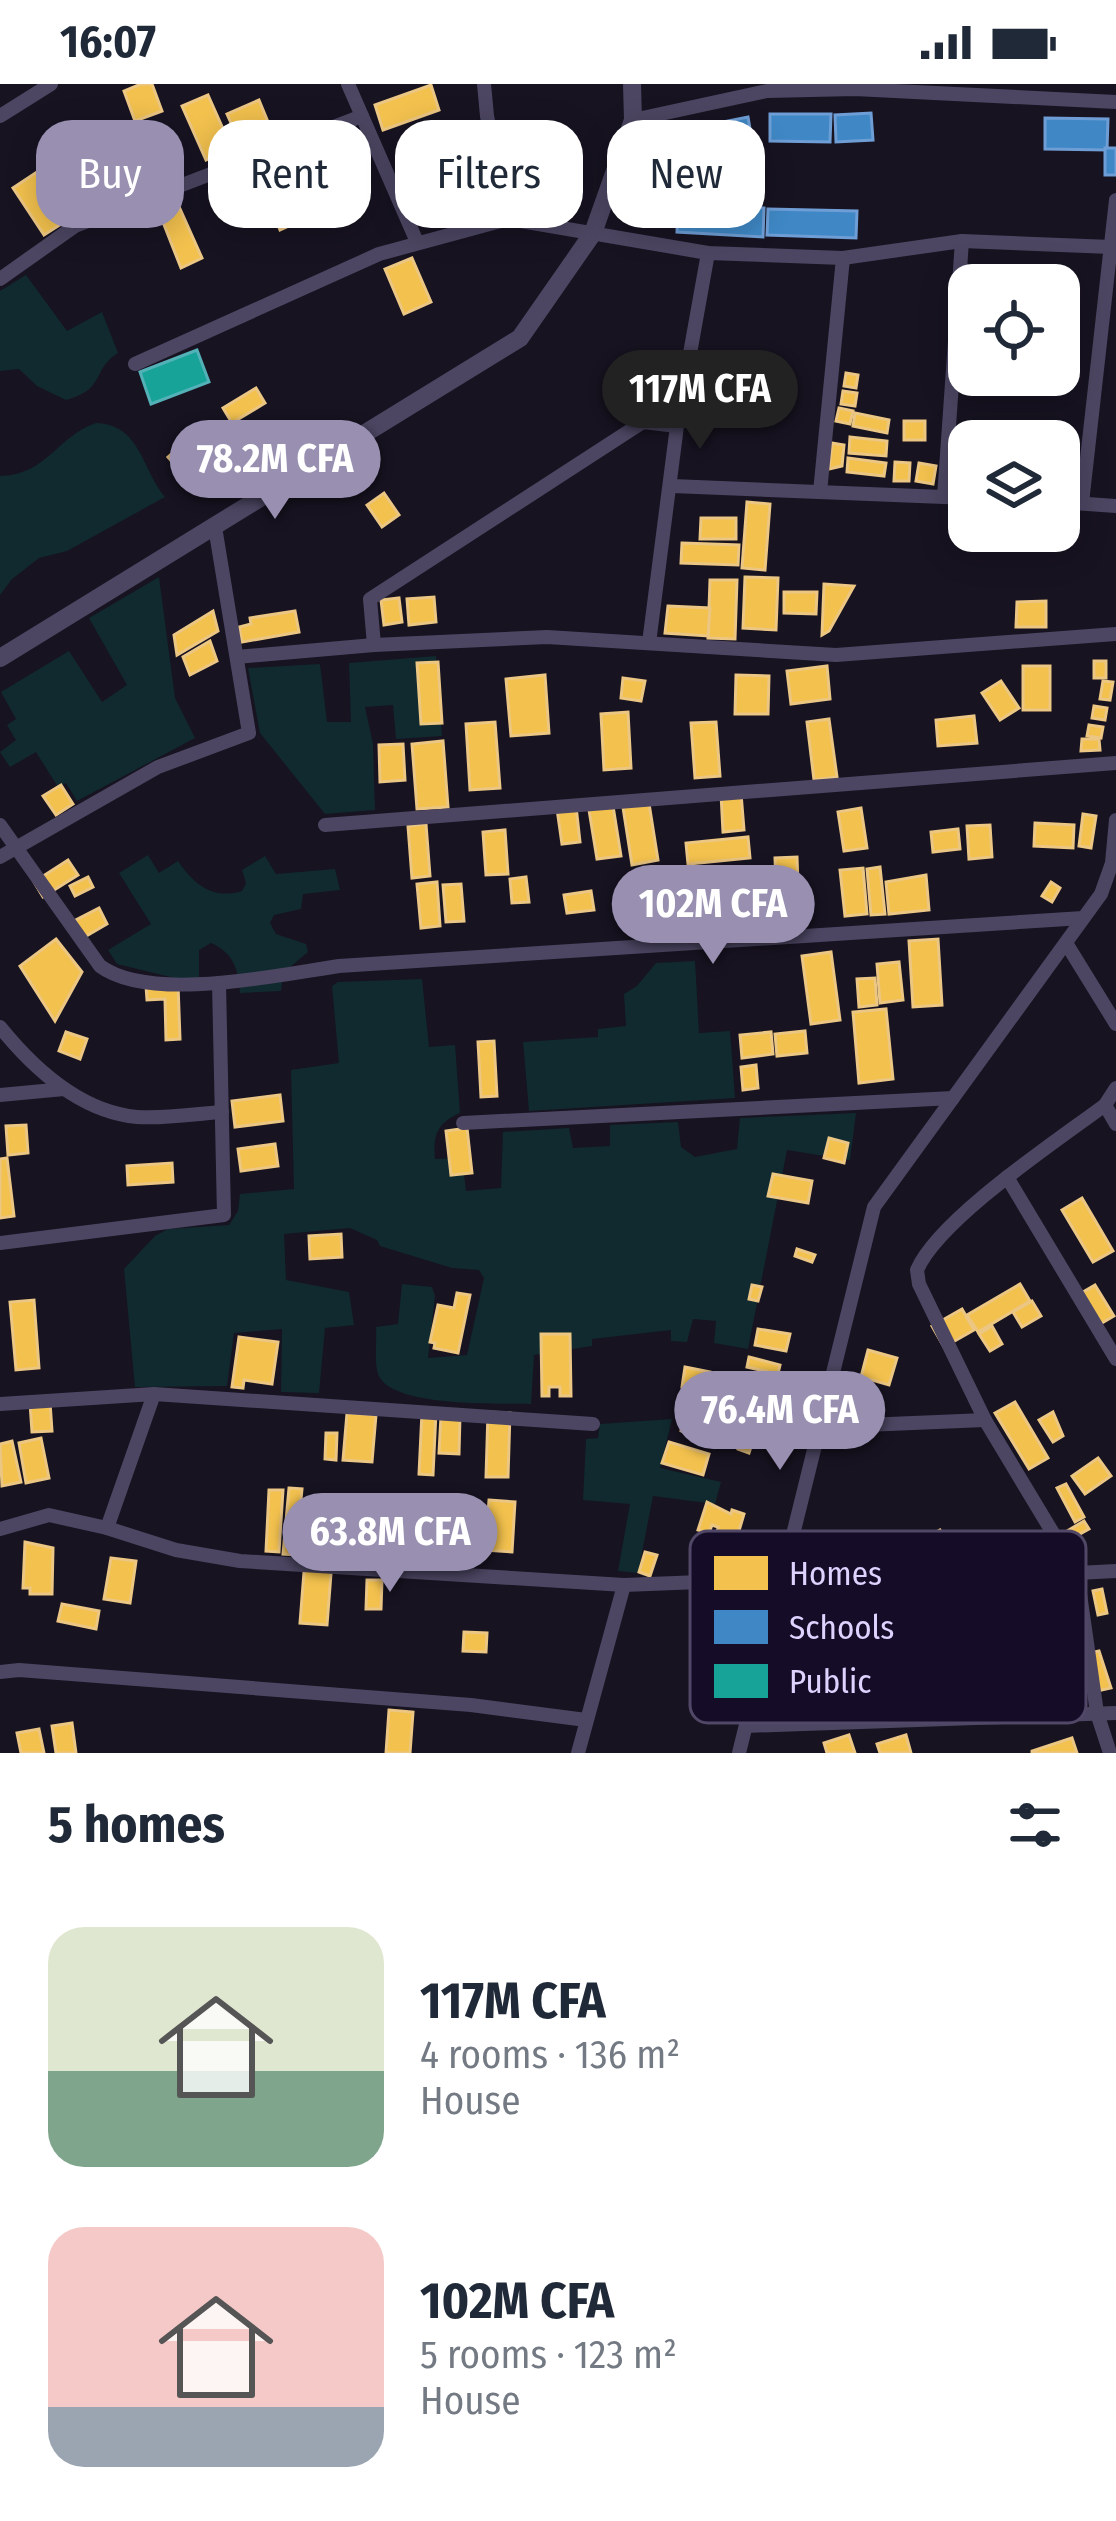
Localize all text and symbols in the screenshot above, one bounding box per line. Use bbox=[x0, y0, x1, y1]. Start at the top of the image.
text: 16:07 bbox=[60, 15, 156, 69]
chip: Buy bbox=[36, 120, 184, 228]
chip: Rent bbox=[208, 120, 371, 228]
chip: Filters bbox=[395, 120, 583, 228]
chip: New bbox=[607, 120, 765, 228]
map controls bbox=[948, 264, 1080, 552]
button: locate bbox=[948, 264, 1080, 396]
pin: 117M CFA bbox=[576, 350, 824, 452]
text: 117M CFA bbox=[629, 366, 771, 412]
pin: 78.2M CFA bbox=[138, 420, 412, 522]
button: layers bbox=[948, 420, 1080, 552]
text: 78.2M CFA bbox=[197, 436, 353, 482]
pin: 102M CFA bbox=[589, 865, 837, 967]
text: 102M CFA bbox=[639, 881, 787, 927]
pin: 76.4M CFA bbox=[643, 1371, 917, 1473]
text: 76.4M CFA bbox=[701, 1387, 859, 1433]
pin: 63.8M CFA bbox=[253, 1493, 527, 1595]
text: 63.8M CFA bbox=[309, 1509, 471, 1555]
legend bbox=[690, 1531, 1086, 1723]
text: Homes bbox=[789, 1554, 882, 1594]
text: Schools bbox=[789, 1608, 894, 1648]
text: Public bbox=[789, 1662, 871, 1702]
icon: filters bbox=[1002, 1792, 1068, 1858]
text: 5 homes bbox=[48, 1794, 225, 1856]
text: 117M CFA bbox=[420, 1970, 606, 2032]
icon: home bbox=[144, 1975, 288, 2119]
text: 4 rooms · 136 m² bbox=[420, 2032, 680, 2078]
text: House bbox=[420, 2078, 520, 2124]
text: 102M CFA bbox=[420, 2270, 614, 2332]
icon: home bbox=[144, 2275, 288, 2419]
text: 5 rooms · 123 m² bbox=[420, 2332, 677, 2378]
text: House bbox=[420, 2378, 520, 2424]

